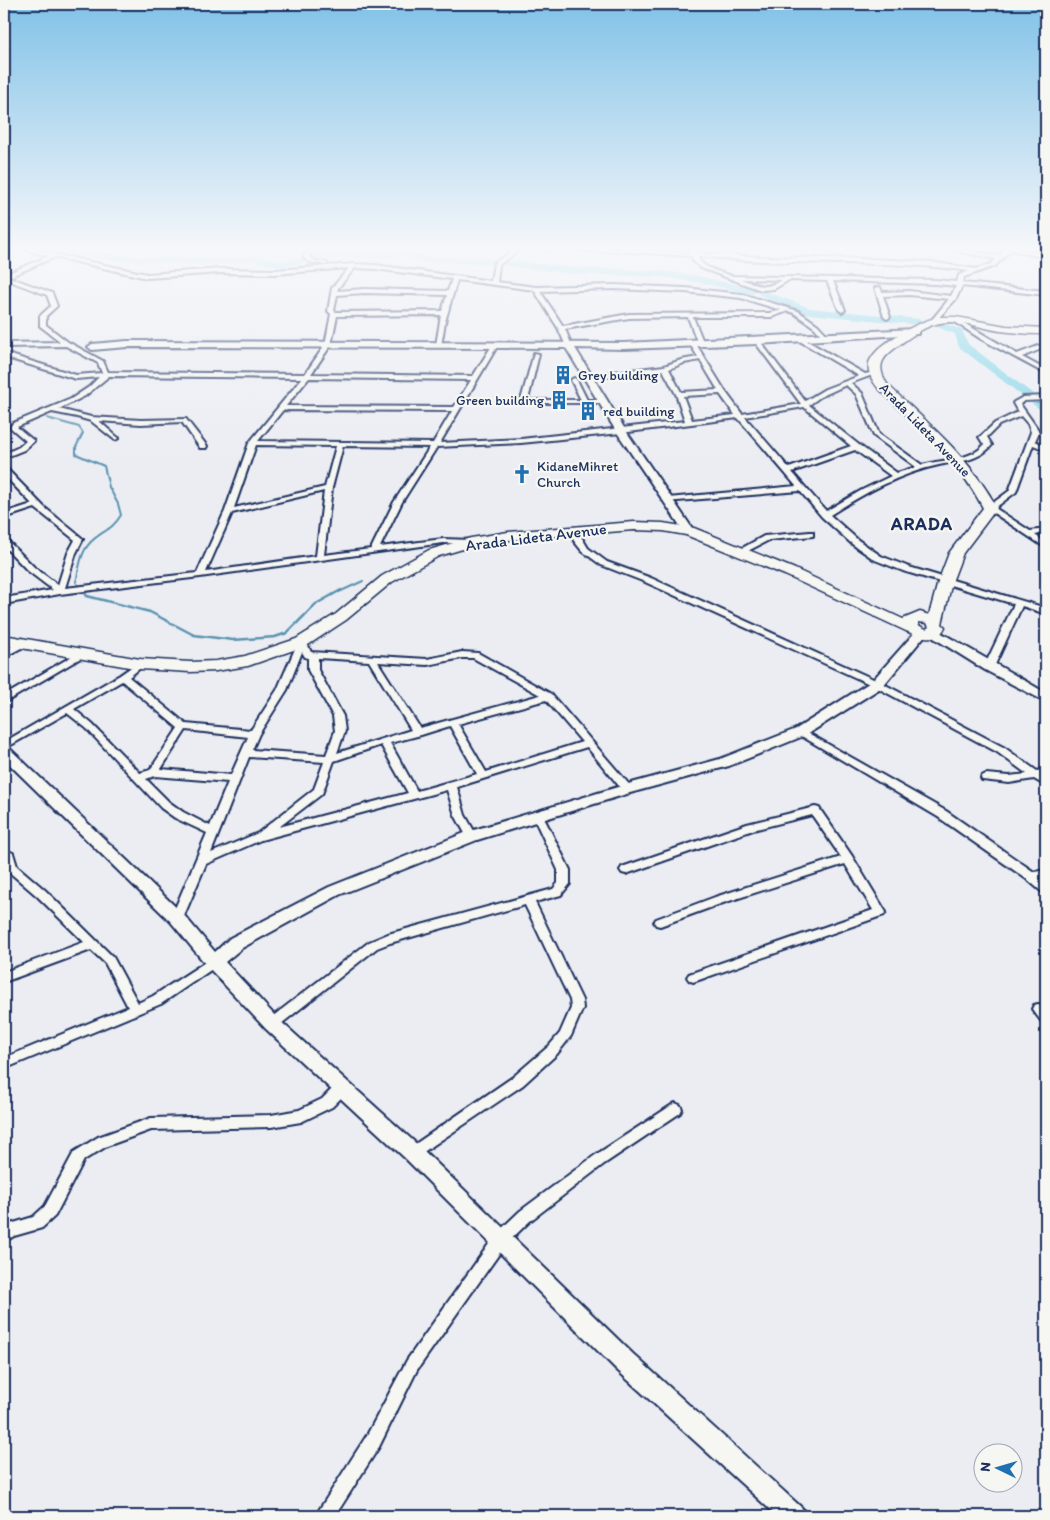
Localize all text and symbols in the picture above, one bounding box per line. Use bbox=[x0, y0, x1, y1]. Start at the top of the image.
building icon: Grey building bbox=[552, 364, 574, 386]
place label: Grey building bbox=[578, 367, 659, 384]
street label: Arada Lideta Avenue bbox=[876, 379, 974, 481]
building icon: Green building bbox=[548, 389, 570, 411]
place label: Green building bbox=[456, 392, 545, 409]
building icon: red building bbox=[577, 400, 599, 422]
place label: red building bbox=[603, 403, 675, 420]
place label: KidaneMihret Church bbox=[537, 458, 618, 491]
church icon: KidaneMihret Church bbox=[511, 463, 533, 485]
district label: ARADA bbox=[890, 513, 953, 535]
street label: Arada Lideta Avenue bbox=[464, 519, 608, 555]
north arrow bbox=[972, 1442, 1022, 1492]
text: N bbox=[977, 1461, 994, 1472]

